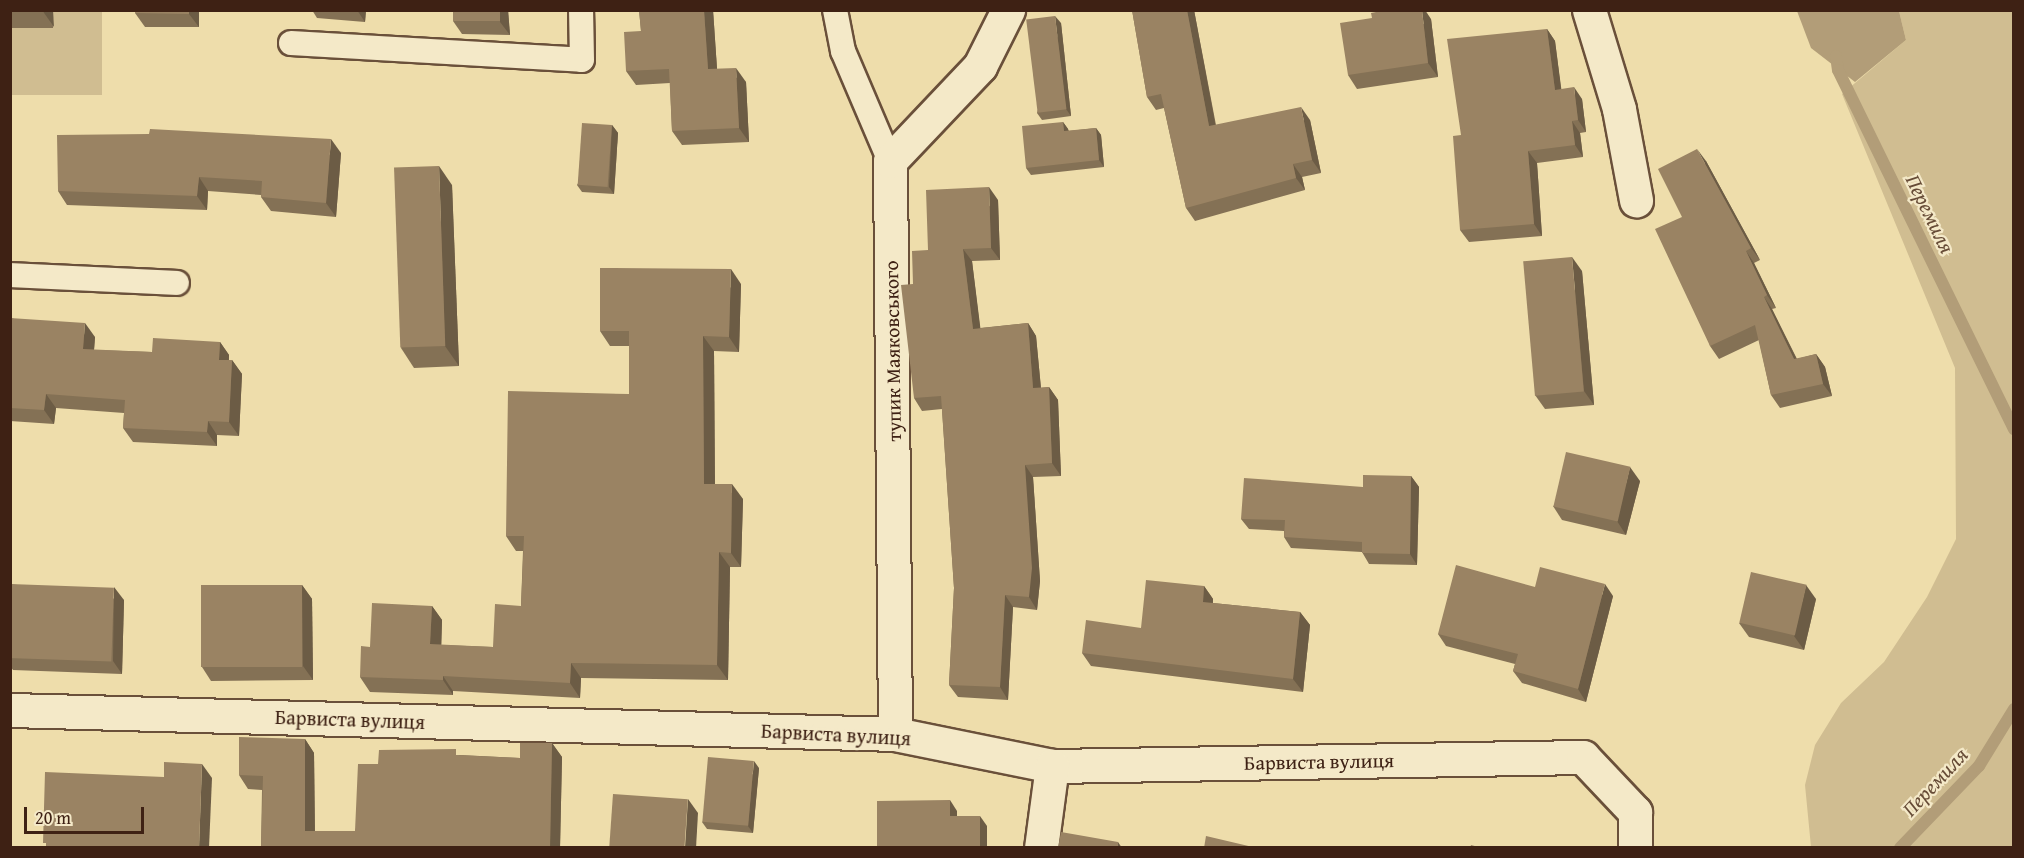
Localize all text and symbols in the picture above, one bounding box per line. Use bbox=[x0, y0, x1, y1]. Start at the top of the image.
water label: Перемиля bbox=[1900, 170, 1960, 258]
street label: тупик Маяковського bbox=[878, 260, 906, 442]
street label: Барвиста вулиця bbox=[275, 704, 425, 734]
street label: Барвиста вулиця bbox=[760, 718, 912, 750]
water label: Перемиля bbox=[1897, 742, 1973, 822]
street label: Барвиста вулиця bbox=[1244, 748, 1394, 774]
scale bar bbox=[27, 795, 147, 833]
text: 20 m bbox=[35, 804, 71, 831]

